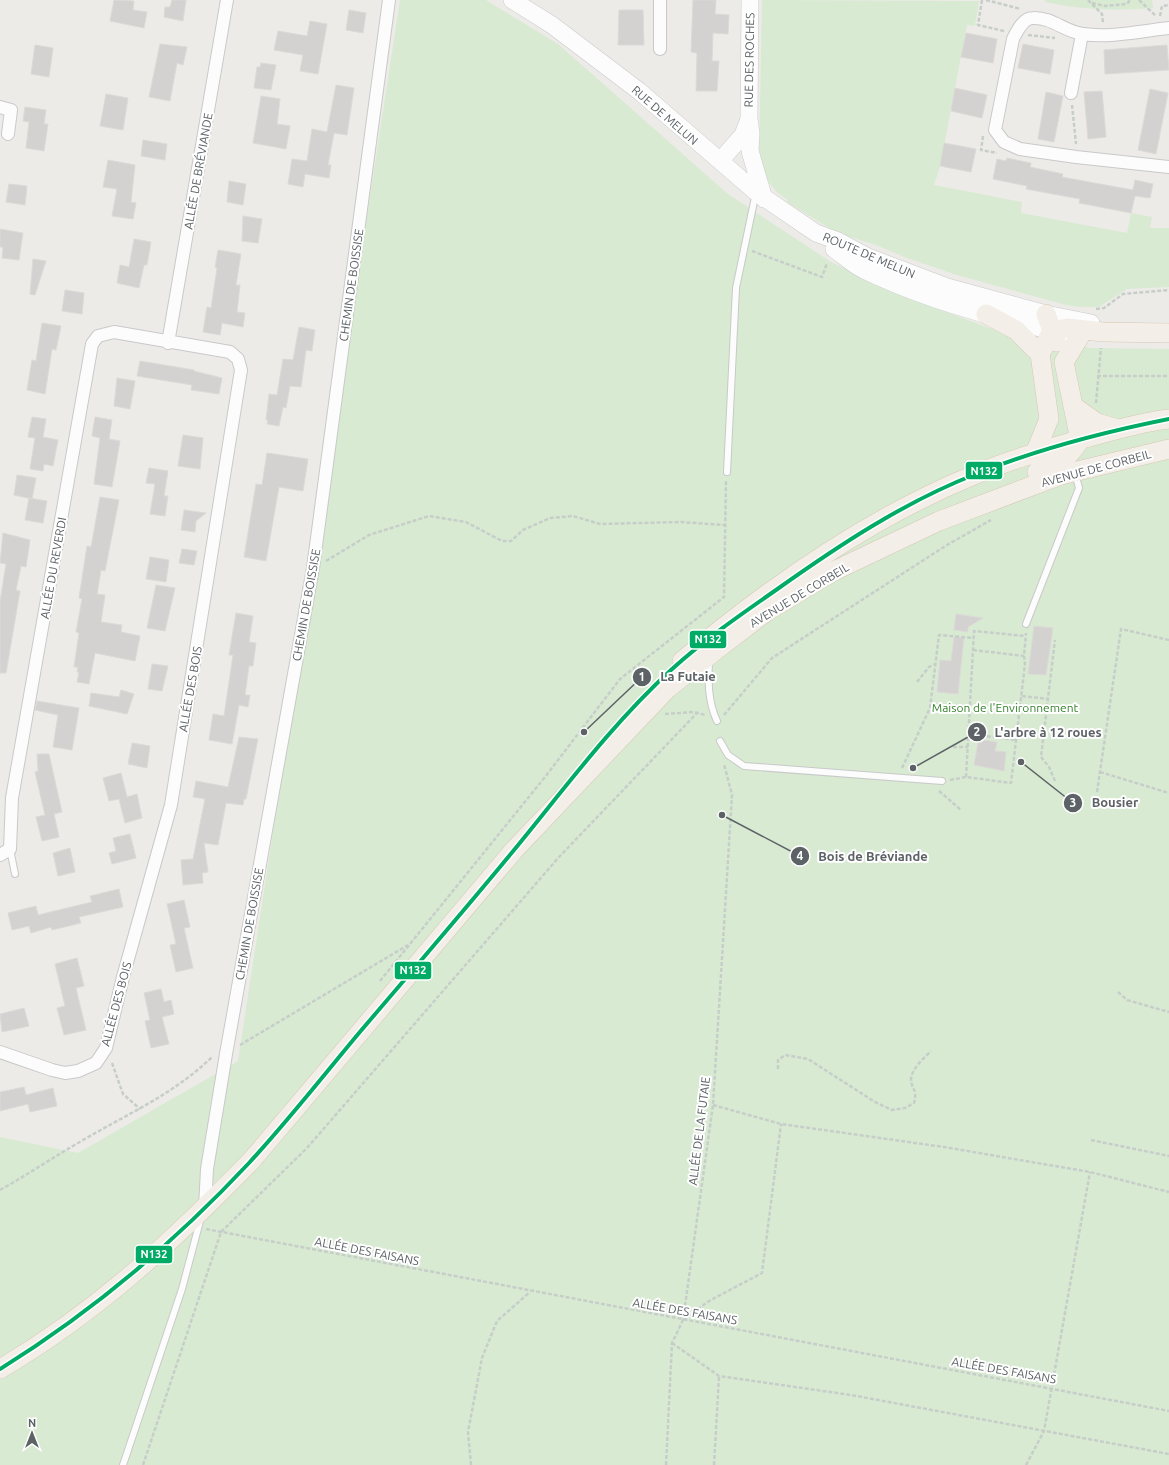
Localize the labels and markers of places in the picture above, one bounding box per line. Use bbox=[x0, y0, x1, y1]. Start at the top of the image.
callout: La Futaie bbox=[632, 664, 724, 689]
callout: L'arbre à 12 roues bbox=[967, 719, 1110, 744]
callout: Bousier bbox=[1063, 790, 1146, 815]
callout: Bois de Bréviande bbox=[790, 844, 936, 869]

